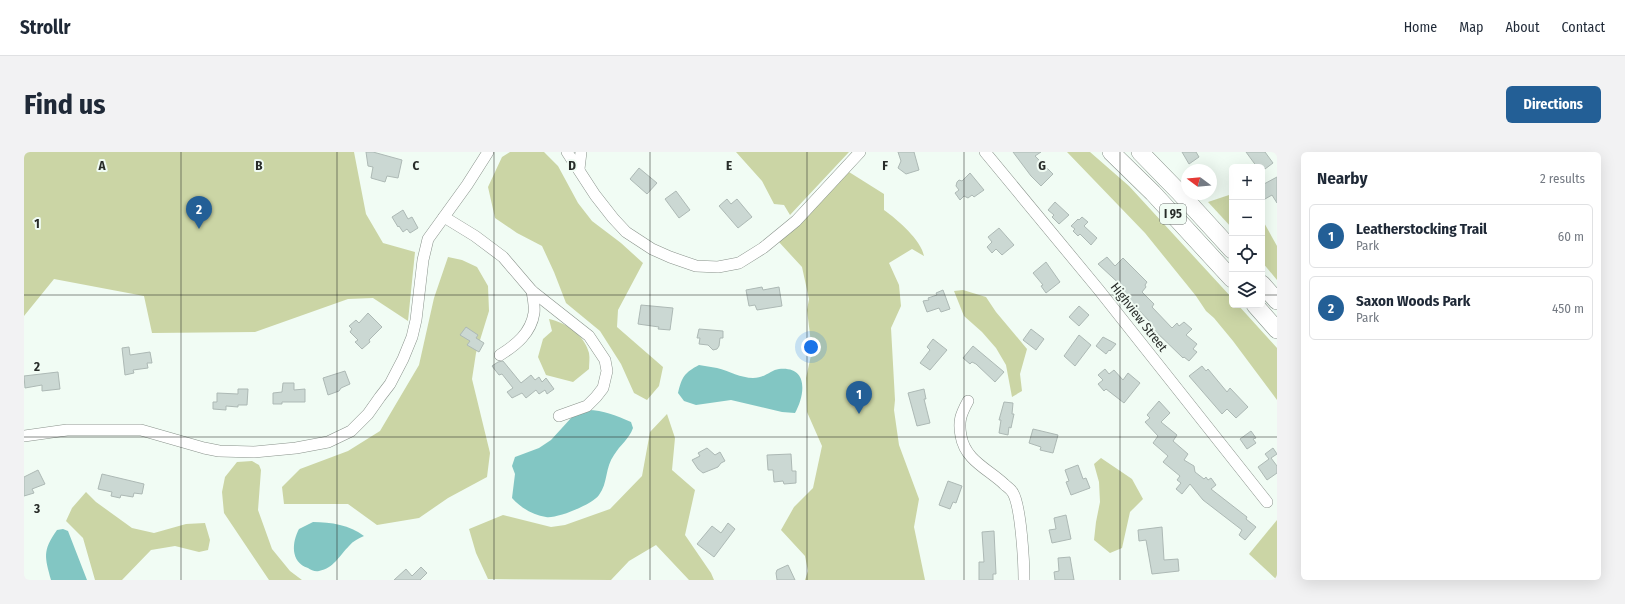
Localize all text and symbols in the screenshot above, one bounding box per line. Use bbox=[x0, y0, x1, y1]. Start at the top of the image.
text: Strollr bbox=[20, 16, 70, 39]
text: Home bbox=[1404, 19, 1437, 36]
text: Map bbox=[1459, 19, 1483, 36]
text: About bbox=[1505, 19, 1540, 36]
text: Contact bbox=[1562, 19, 1605, 36]
button: Directions bbox=[1506, 86, 1601, 123]
text: Find us bbox=[24, 88, 106, 121]
text: A bbox=[97, 158, 106, 173]
text: B bbox=[255, 158, 263, 173]
text: C bbox=[413, 158, 420, 173]
text: D bbox=[568, 158, 576, 173]
text: E bbox=[726, 158, 732, 173]
text: F bbox=[882, 158, 888, 173]
text: G bbox=[1038, 158, 1046, 173]
north arrow bbox=[1181, 164, 1217, 200]
map controls bbox=[1229, 164, 1265, 308]
button: + bbox=[1229, 164, 1265, 200]
text: Nearby bbox=[1317, 168, 1368, 189]
text: 2 results bbox=[1540, 171, 1585, 186]
pin: 2 bbox=[186, 196, 212, 229]
button: − bbox=[1229, 200, 1265, 236]
road number: I 95 bbox=[1160, 204, 1186, 224]
text: 1 bbox=[34, 216, 40, 231]
text: Leatherstocking Trail bbox=[1356, 220, 1487, 238]
text: 1 bbox=[1328, 229, 1334, 244]
text: 60 m bbox=[1558, 229, 1584, 244]
button: locate bbox=[1229, 236, 1265, 272]
text: Park bbox=[1356, 238, 1379, 253]
button: layers bbox=[1229, 272, 1265, 308]
street label: Highview Street bbox=[1108, 280, 1171, 355]
text: Saxon Woods Park bbox=[1356, 292, 1470, 310]
text: 2 bbox=[1328, 301, 1334, 316]
text: 450 m bbox=[1552, 301, 1584, 316]
text: Park bbox=[1356, 310, 1379, 325]
your location bbox=[801, 337, 821, 357]
text: 2 bbox=[33, 359, 40, 374]
pin: 1 bbox=[846, 381, 872, 414]
text: 3 bbox=[33, 501, 40, 516]

